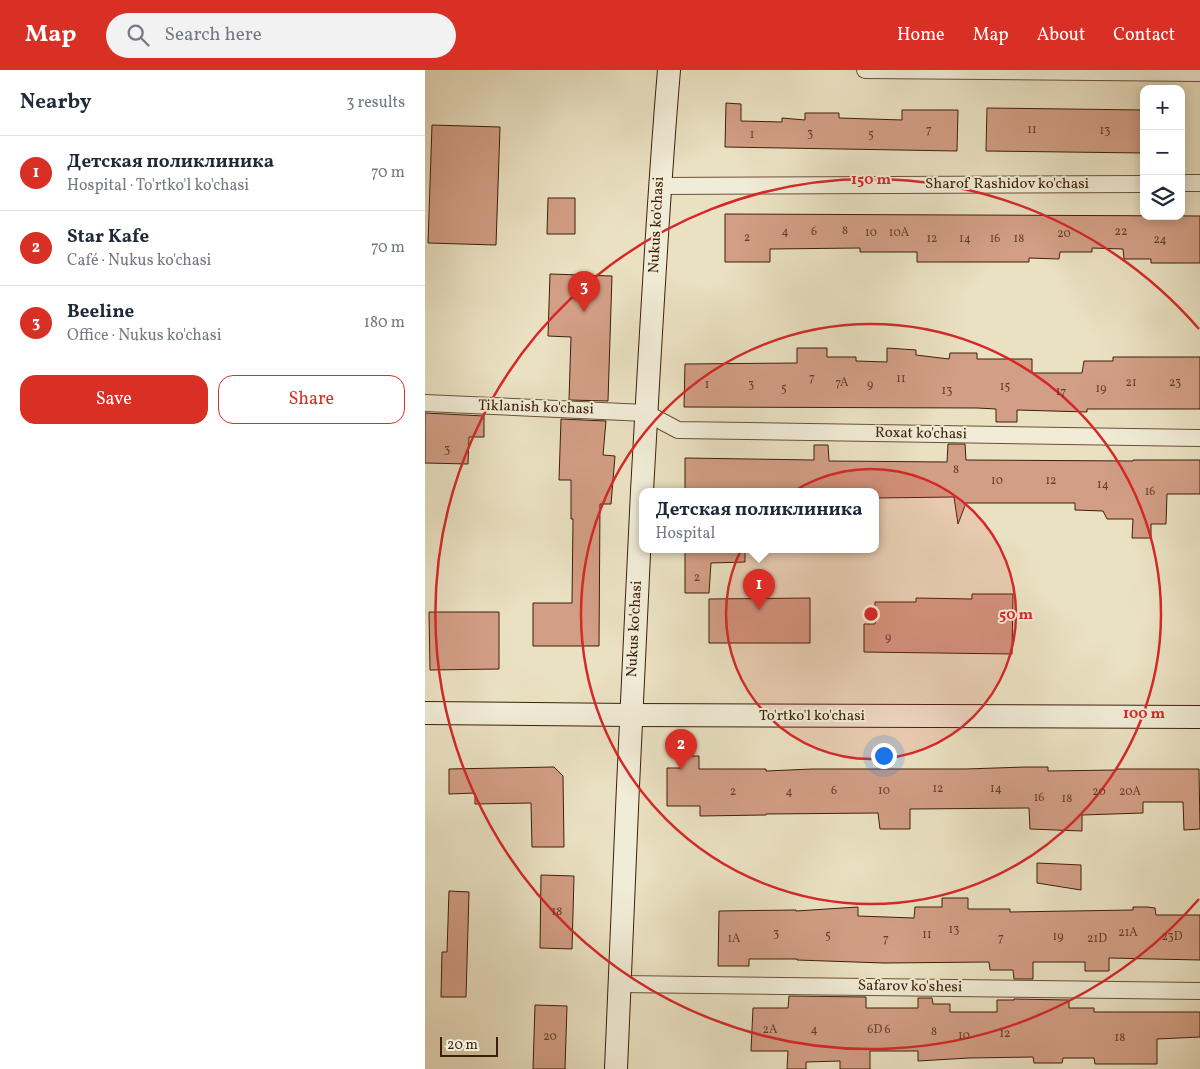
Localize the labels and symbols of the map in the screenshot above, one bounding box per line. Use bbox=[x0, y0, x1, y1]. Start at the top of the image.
house number: 7 bbox=[926, 122, 932, 138]
house number: 11 bbox=[1027, 122, 1037, 138]
house number: 13 bbox=[1100, 123, 1110, 139]
house number: 3 bbox=[807, 126, 813, 142]
house number: 1 bbox=[750, 127, 754, 143]
house number: 5 bbox=[868, 127, 874, 143]
text: 150 m bbox=[851, 170, 891, 191]
street label: Sharof Rashidov ko'chasi bbox=[925, 174, 1089, 195]
street label: Nukus ko'chasi bbox=[644, 176, 670, 274]
house number: 8 bbox=[842, 223, 848, 239]
house number: 4 bbox=[781, 224, 789, 240]
house number: 6 bbox=[811, 224, 817, 240]
house number: 22 bbox=[1115, 224, 1127, 240]
house number: 10 bbox=[865, 225, 877, 241]
house number: 10A bbox=[889, 225, 910, 241]
house number: 20 bbox=[1057, 226, 1071, 242]
house number: 2 bbox=[744, 230, 750, 246]
house number: 12 bbox=[926, 231, 938, 247]
house number: 14 bbox=[959, 231, 971, 247]
house number: 16 bbox=[990, 231, 1000, 247]
house number: 18 bbox=[1014, 231, 1024, 247]
house number: 24 bbox=[1153, 232, 1167, 248]
pin: 3 bbox=[568, 271, 600, 312]
house number: 7 bbox=[809, 370, 815, 386]
house number: 11 bbox=[896, 371, 906, 387]
house number: 7A bbox=[835, 375, 849, 391]
house number: 21 bbox=[1125, 375, 1137, 391]
house number: 23 bbox=[1169, 375, 1181, 391]
house number: 1 bbox=[705, 377, 709, 393]
house number: 3 bbox=[748, 377, 754, 393]
house number: 9 bbox=[867, 377, 873, 393]
house number: 15 bbox=[1000, 379, 1010, 395]
house number: 5 bbox=[781, 381, 787, 397]
house number: 19 bbox=[1096, 381, 1106, 397]
house number: 13 bbox=[942, 383, 952, 399]
house number: 17 bbox=[1056, 384, 1066, 400]
street label: Tiklanish ko'chasi bbox=[478, 395, 594, 421]
street label: Roxat ko'chasi bbox=[875, 423, 967, 445]
house number: 3 bbox=[444, 442, 450, 458]
house number: 8 bbox=[953, 462, 959, 478]
house number: 10 bbox=[991, 473, 1003, 489]
house number: 12 bbox=[1045, 473, 1057, 489]
house number: 14 bbox=[1097, 477, 1109, 493]
house number: 16 bbox=[1145, 484, 1155, 500]
pin: 1 bbox=[743, 569, 775, 610]
house number: 2 bbox=[694, 570, 700, 586]
street label: Nukus ko'chasi bbox=[622, 580, 648, 678]
centre of rings bbox=[862, 605, 880, 623]
text: 50 m bbox=[999, 605, 1033, 626]
house number: 9 bbox=[885, 630, 891, 646]
text: 100 m bbox=[1123, 704, 1166, 725]
street label: To'rtko'l ko'chasi bbox=[759, 706, 865, 727]
pin: 2 bbox=[665, 729, 697, 770]
your location bbox=[871, 743, 897, 769]
house number: 12 bbox=[932, 781, 944, 797]
house number: 14 bbox=[990, 781, 1002, 797]
house number: 6 bbox=[831, 783, 837, 799]
house number: 10 bbox=[878, 783, 890, 799]
house number: 2 bbox=[730, 784, 736, 800]
house number: 4 bbox=[785, 784, 793, 800]
house number: 20 bbox=[1092, 784, 1106, 800]
house number: 20A bbox=[1119, 784, 1142, 800]
house number: 16 bbox=[1034, 790, 1044, 806]
house number: 18 bbox=[1062, 791, 1072, 807]
house number: 18 bbox=[552, 904, 562, 920]
house number: 13 bbox=[949, 922, 959, 938]
house number: 21A bbox=[1118, 925, 1138, 941]
house number: 3 bbox=[773, 926, 779, 942]
house number: 11 bbox=[922, 927, 932, 943]
house number: 5 bbox=[825, 928, 831, 944]
house number: 19 bbox=[1053, 929, 1063, 945]
house number: 23D bbox=[1161, 929, 1183, 945]
house number: 7 bbox=[998, 930, 1004, 946]
house number: 1A bbox=[727, 931, 741, 947]
house number: 7 bbox=[883, 931, 889, 947]
house number: 21D bbox=[1087, 931, 1107, 947]
street label: Safarov ko'shesi bbox=[858, 976, 962, 998]
house number: 2A bbox=[763, 1022, 778, 1038]
house number: 4 bbox=[810, 1022, 818, 1038]
house number: 6D 6 bbox=[867, 1022, 891, 1038]
house number: 8 bbox=[931, 1024, 937, 1040]
house number: 12 bbox=[999, 1026, 1011, 1042]
house number: 10 bbox=[958, 1028, 970, 1044]
house number: 20 bbox=[543, 1029, 557, 1045]
house number: 18 bbox=[1115, 1030, 1125, 1046]
scale bar bbox=[440, 1034, 497, 1057]

